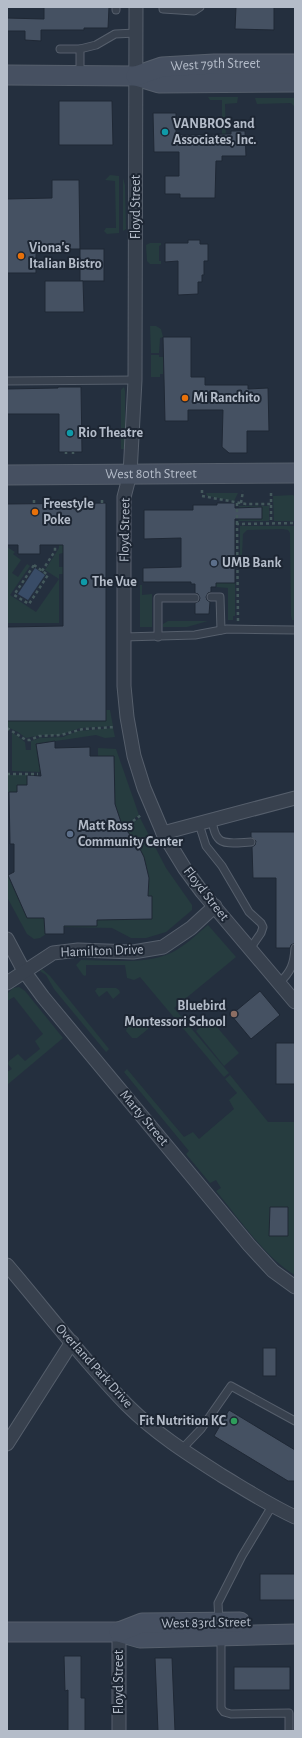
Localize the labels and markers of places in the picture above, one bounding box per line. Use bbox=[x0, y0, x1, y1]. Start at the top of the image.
place label: VANBROS and Associates, Inc. bbox=[173, 117, 256, 147]
marker: VANBROS and Associates, Inc. bbox=[160, 127, 170, 137]
place label: Viona's Italian Bistro bbox=[29, 241, 102, 271]
marker: Viona's Italian Bistro bbox=[16, 251, 26, 261]
place label: Mi Ranchito bbox=[193, 391, 260, 405]
marker: Mi Ranchito bbox=[180, 393, 190, 403]
place label: Rio Theatre bbox=[78, 426, 143, 440]
marker: Rio Theatre bbox=[65, 428, 75, 438]
place label: Freestyle Poke bbox=[43, 497, 94, 527]
marker: Freestyle Poke bbox=[30, 507, 40, 517]
place label: UMB Bank bbox=[222, 556, 281, 570]
marker: UMB Bank bbox=[209, 558, 219, 568]
place label: The Vue bbox=[92, 575, 137, 589]
marker: The Vue bbox=[79, 577, 89, 587]
place label: Matt Ross Community Center bbox=[78, 819, 183, 849]
marker: Matt Ross Community Center bbox=[65, 829, 75, 839]
place label: Bluebird Montessori School bbox=[124, 999, 227, 1029]
marker: Bluebird Montessori School bbox=[229, 1009, 239, 1019]
place label: Fit Nutrition KC bbox=[139, 1414, 227, 1428]
marker: Fit Nutrition KC bbox=[229, 1416, 239, 1426]

